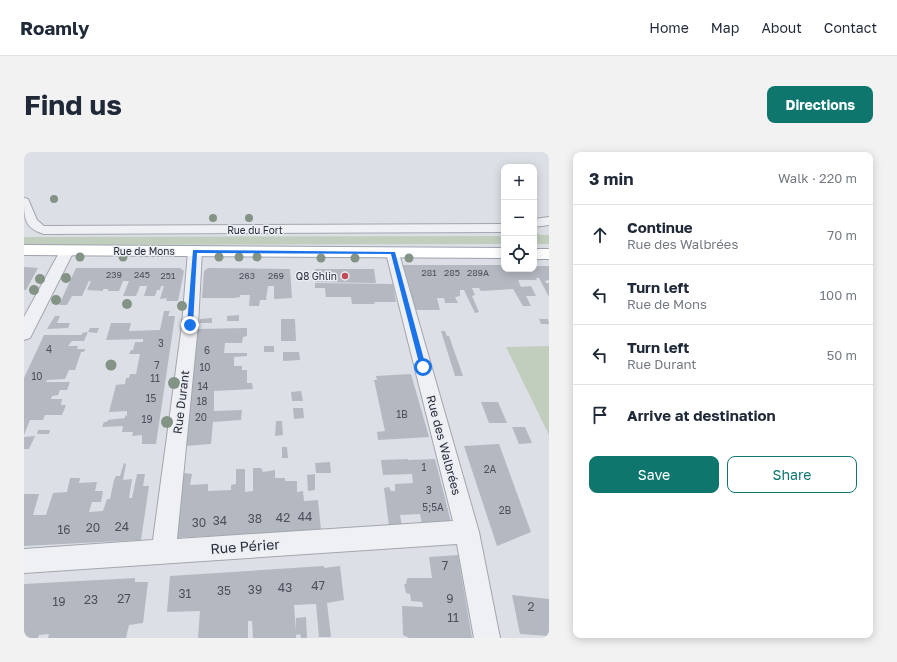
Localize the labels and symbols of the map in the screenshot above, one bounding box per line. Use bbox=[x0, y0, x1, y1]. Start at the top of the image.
street label: Rue du Fort bbox=[227, 224, 283, 236]
street label: Rue de Mons bbox=[113, 245, 175, 257]
house number: 281 bbox=[421, 267, 437, 278]
house number: 285 bbox=[444, 267, 460, 278]
house number: 289A bbox=[467, 267, 489, 278]
house number: 239 bbox=[106, 269, 122, 280]
house number: 245 bbox=[134, 269, 150, 280]
house number: 251 bbox=[161, 270, 176, 281]
house number: 263 bbox=[239, 270, 255, 281]
house number: 269 bbox=[268, 270, 284, 281]
place label: Q8 Ghlin bbox=[296, 270, 337, 282]
marker: Q8 Ghlin bbox=[340, 271, 350, 281]
route end bbox=[181, 316, 199, 334]
house number: 3 bbox=[158, 337, 164, 349]
house number: 4 bbox=[46, 343, 52, 355]
house number: 6 bbox=[204, 344, 210, 356]
route start bbox=[414, 358, 432, 376]
house number: 7 bbox=[154, 359, 160, 371]
house number: 10 bbox=[199, 361, 211, 373]
street label: Rue Durant bbox=[170, 369, 192, 435]
house number: 10 bbox=[31, 370, 43, 382]
house number: 11 bbox=[150, 372, 160, 384]
house number: 14 bbox=[198, 380, 208, 392]
house number: 15 bbox=[146, 392, 157, 404]
street label: Rue des Walbrées bbox=[423, 393, 465, 497]
house number: 18 bbox=[197, 395, 207, 407]
house number: 1B bbox=[396, 408, 408, 420]
house number: 20 bbox=[195, 411, 207, 423]
house number: 19 bbox=[142, 413, 152, 425]
house number: 1 bbox=[422, 461, 427, 473]
house number: 2A bbox=[484, 463, 497, 475]
house number: 3 bbox=[426, 484, 432, 496]
house number: 5;5A bbox=[422, 501, 444, 513]
house number: 2B bbox=[499, 504, 512, 516]
house number: 44 bbox=[298, 509, 312, 524]
house number: 42 bbox=[276, 510, 290, 525]
house number: 38 bbox=[248, 511, 262, 526]
house number: 34 bbox=[213, 513, 227, 528]
house number: 30 bbox=[192, 515, 206, 530]
house number: 24 bbox=[115, 519, 129, 534]
house number: 20 bbox=[86, 520, 100, 535]
house number: 16 bbox=[57, 522, 71, 537]
street label: Rue Périer bbox=[210, 535, 281, 557]
house number: 7 bbox=[442, 558, 448, 573]
house number: 47 bbox=[311, 578, 325, 593]
house number: 43 bbox=[278, 580, 292, 595]
house number: 39 bbox=[248, 582, 262, 597]
house number: 35 bbox=[217, 583, 231, 598]
house number: 31 bbox=[179, 586, 192, 601]
house number: 27 bbox=[117, 591, 131, 606]
house number: 9 bbox=[446, 591, 454, 606]
house number: 23 bbox=[84, 592, 98, 607]
house number: 19 bbox=[52, 594, 66, 609]
house number: 2 bbox=[528, 599, 535, 614]
house number: 11 bbox=[447, 610, 459, 625]

